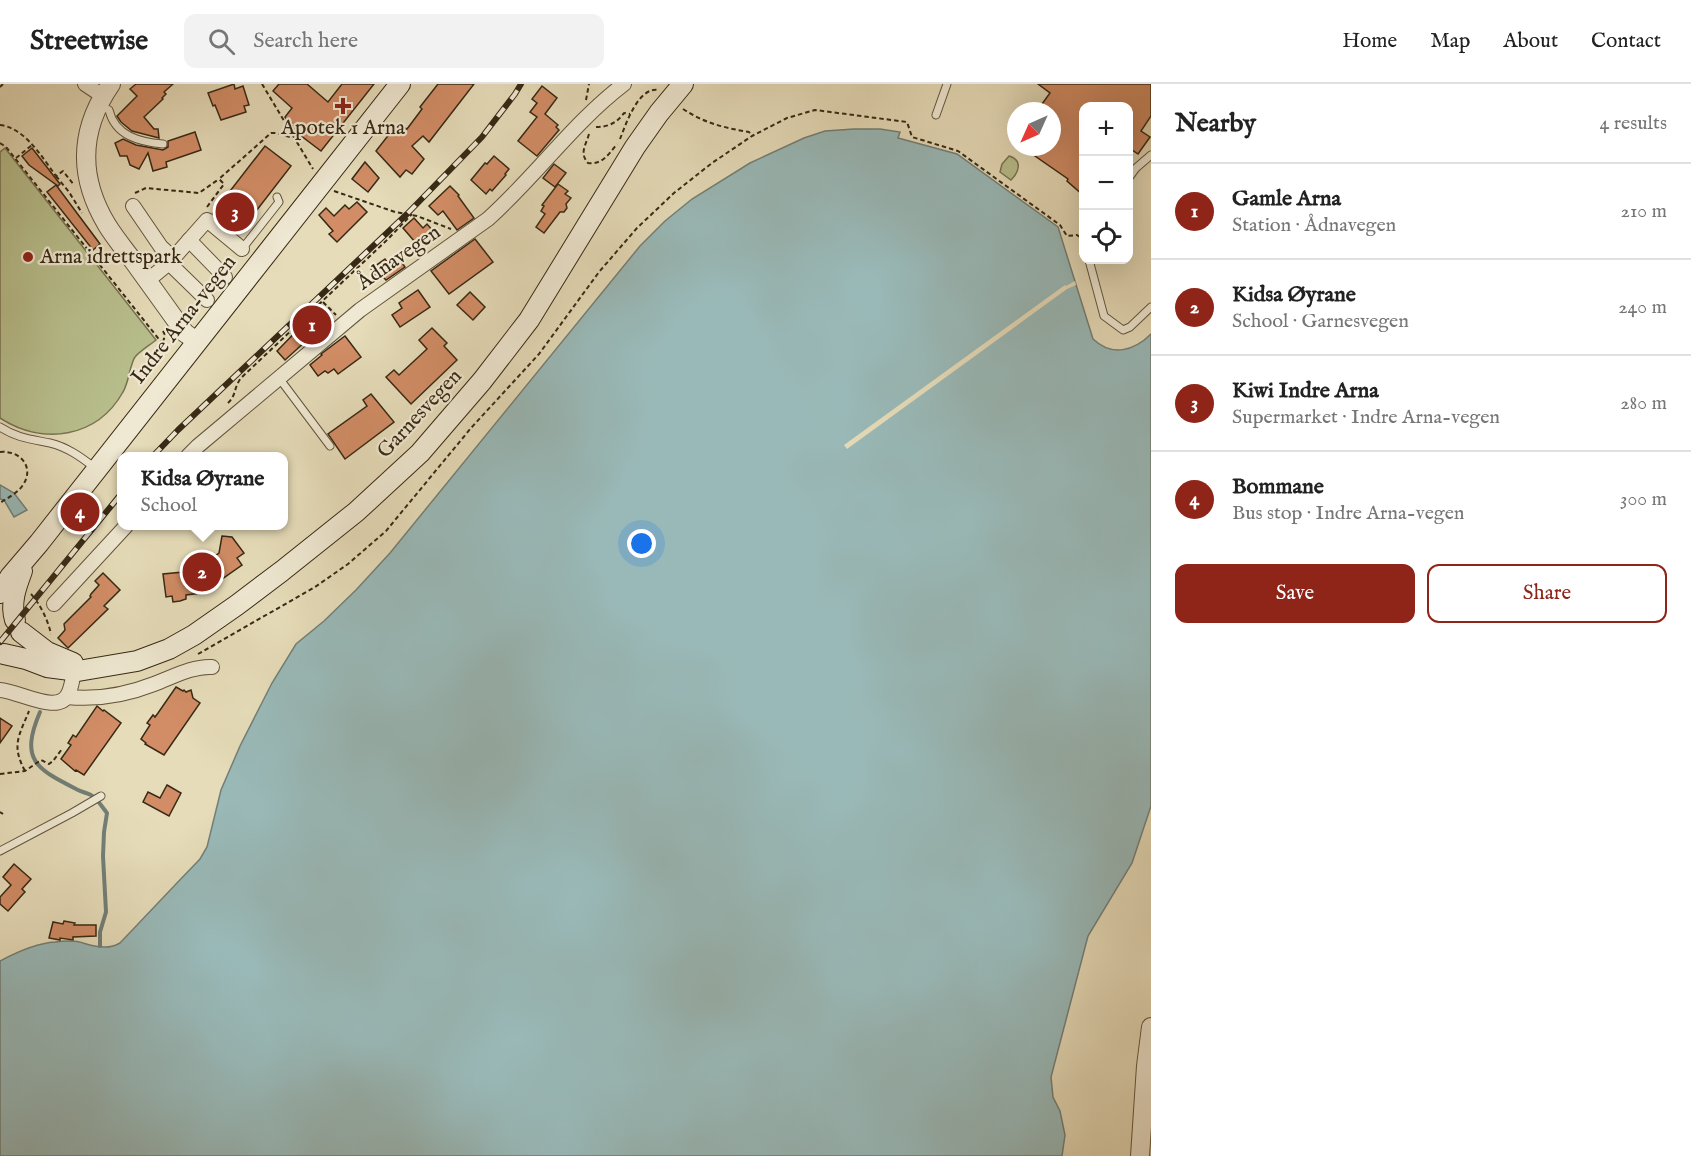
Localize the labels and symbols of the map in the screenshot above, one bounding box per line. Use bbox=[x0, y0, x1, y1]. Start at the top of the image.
marker: Apotek 1 Arna bbox=[336, 99, 350, 113]
north arrow bbox=[1007, 102, 1061, 156]
place label: Apotek 1 Arna bbox=[280, 115, 406, 142]
pin: 3 bbox=[216, 190, 254, 234]
street label: Ådnavegen bbox=[350, 218, 446, 297]
place label: Arna idrettspark bbox=[39, 244, 183, 271]
marker: Arna idrettspark bbox=[21, 250, 35, 264]
street label: Indre Arna-vegen bbox=[125, 250, 243, 390]
pin: 1 bbox=[292, 302, 332, 348]
street label: Garnesvegen bbox=[372, 364, 468, 464]
pin: 4 bbox=[60, 490, 100, 534]
your location bbox=[627, 529, 656, 558]
pin: 2 bbox=[182, 550, 222, 594]

